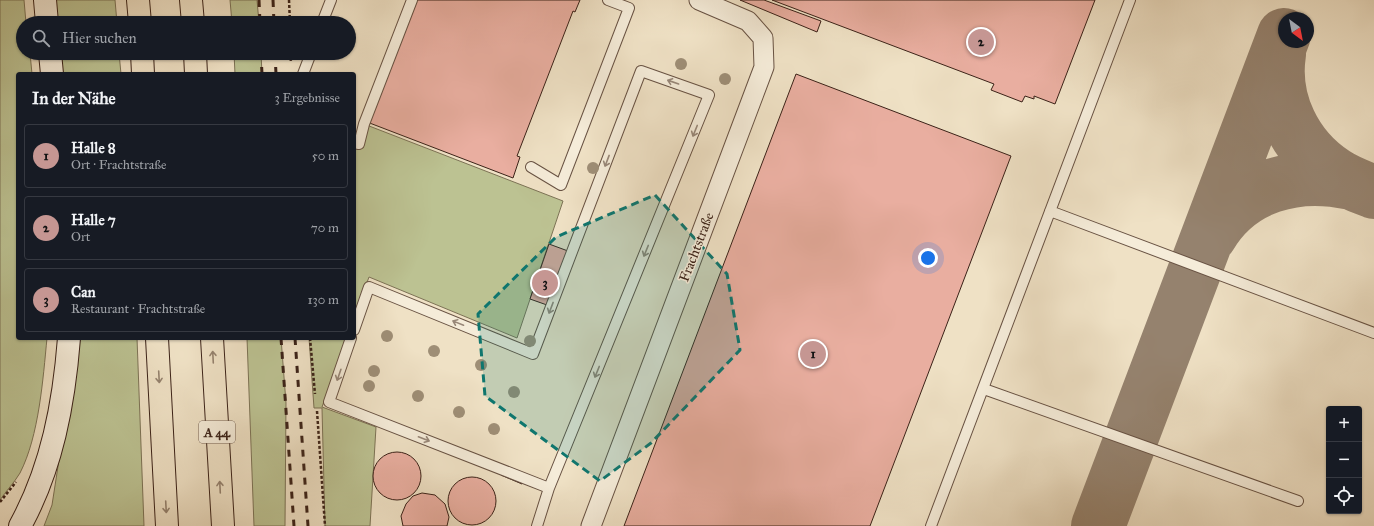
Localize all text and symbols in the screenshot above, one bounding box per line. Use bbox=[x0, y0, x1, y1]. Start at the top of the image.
north arrow bbox=[1278, 12, 1314, 48]
search box bbox=[16, 16, 356, 60]
icon: search bbox=[30, 27, 52, 49]
pin: 2 bbox=[968, 27, 994, 57]
text: Hier suchen bbox=[62, 29, 137, 47]
one-way arrow bbox=[666, 78, 679, 85]
text: In der Nähe bbox=[32, 88, 116, 109]
text: 3 Ergebnisse bbox=[275, 90, 340, 106]
one-way arrow bbox=[690, 125, 698, 137]
text: Halle 8 bbox=[71, 139, 116, 157]
text: 1 bbox=[43, 148, 49, 164]
text: 50 m bbox=[312, 148, 339, 164]
one-way arrow bbox=[602, 154, 610, 166]
text: Ort · Frachtstraße bbox=[71, 157, 166, 173]
street label: Frachtstraße bbox=[675, 210, 718, 284]
text: Halle 7 bbox=[71, 211, 116, 229]
text: 2 bbox=[43, 220, 49, 236]
text: 70 m bbox=[311, 220, 339, 236]
text: Ort bbox=[71, 229, 90, 245]
one-way arrow bbox=[641, 245, 649, 257]
your location bbox=[918, 248, 938, 268]
pin: 3 bbox=[532, 268, 558, 298]
text: Can bbox=[71, 283, 96, 301]
text: 3 bbox=[43, 292, 49, 308]
text: 130 m bbox=[307, 292, 339, 308]
text: Restaurant · Frachtstraße bbox=[71, 301, 205, 317]
one-way arrow bbox=[546, 302, 554, 314]
one-way arrow bbox=[452, 319, 464, 327]
pin: 1 bbox=[800, 339, 826, 369]
one-way arrow bbox=[209, 351, 216, 364]
one-way arrow bbox=[592, 365, 600, 377]
one-way arrow bbox=[334, 368, 342, 380]
one-way arrow bbox=[155, 370, 162, 383]
map controls bbox=[1326, 406, 1362, 514]
button: + bbox=[1326, 406, 1362, 442]
road number: A 44 bbox=[199, 421, 235, 443]
one-way arrow bbox=[417, 435, 429, 443]
button: − bbox=[1326, 442, 1362, 478]
button: locate bbox=[1326, 478, 1362, 514]
one-way arrow bbox=[217, 481, 224, 494]
one-way arrow bbox=[162, 500, 169, 513]

